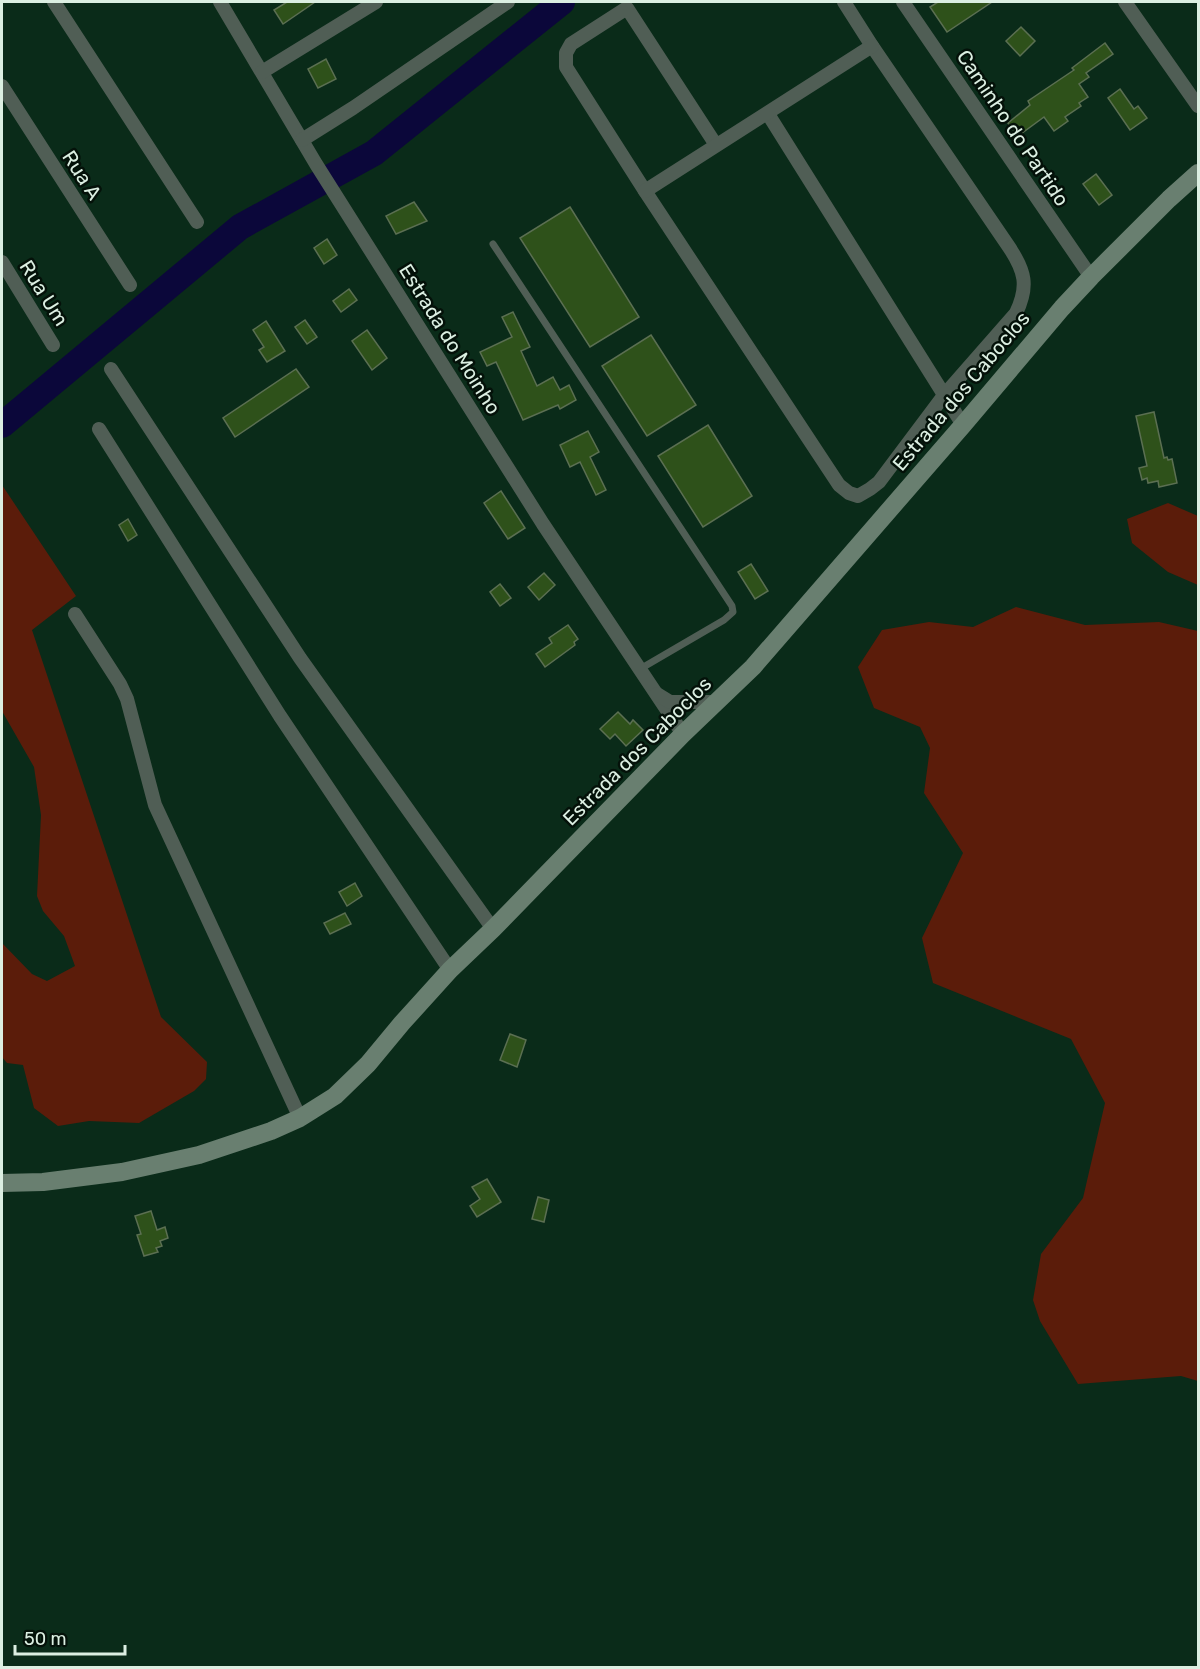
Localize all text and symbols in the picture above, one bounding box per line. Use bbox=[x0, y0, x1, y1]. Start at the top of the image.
street label: Caminho do Partido bbox=[952, 45, 1074, 211]
street label: Rua A bbox=[57, 146, 107, 204]
street label: Rua Um bbox=[15, 256, 73, 330]
street label: Estrada do Moinho bbox=[394, 259, 506, 419]
street label: Estrada dos Caboclos bbox=[887, 307, 1035, 475]
street label: Estrada dos Caboclos bbox=[558, 672, 716, 830]
scale bar bbox=[15, 1618, 124, 1656]
text: 50 m bbox=[24, 1628, 67, 1650]

